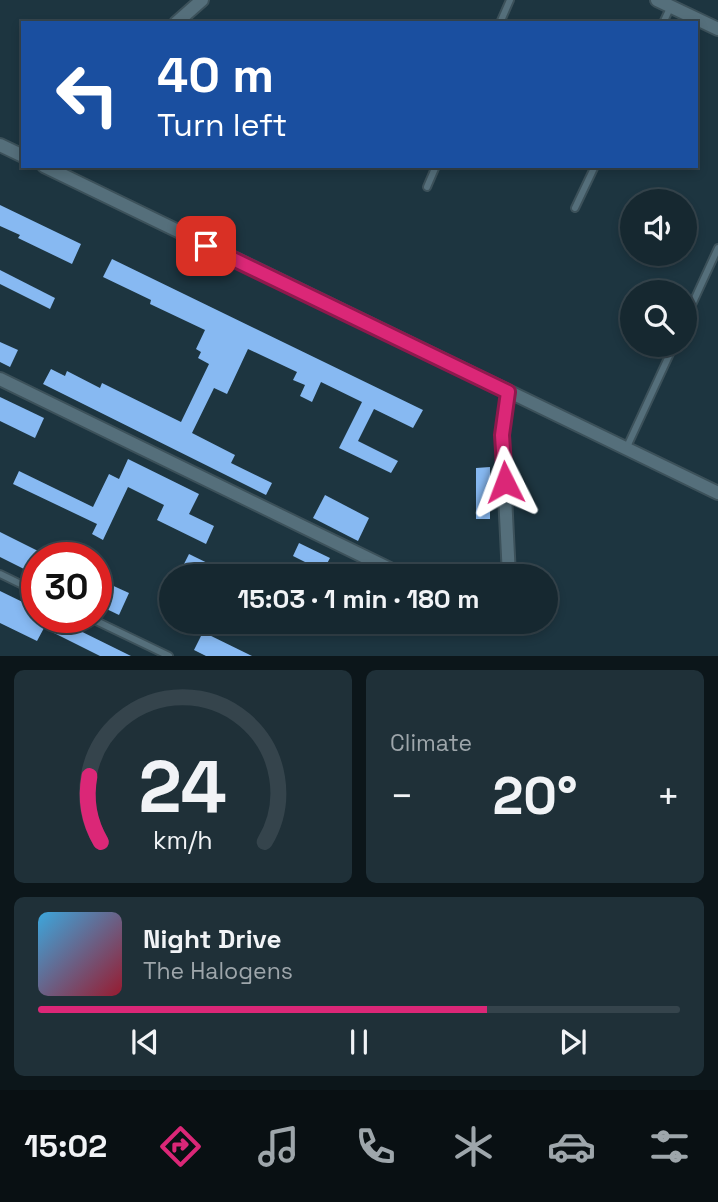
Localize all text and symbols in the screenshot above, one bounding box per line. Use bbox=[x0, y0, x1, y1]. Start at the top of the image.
text: 40 m bbox=[157, 44, 274, 106]
icon: left bbox=[42, 49, 133, 140]
text: Turn left bbox=[157, 105, 287, 145]
map controls bbox=[620, 189, 697, 357]
button: sound bbox=[620, 189, 697, 266]
pin bbox=[176, 216, 236, 276]
icon: arrive bbox=[187, 227, 225, 265]
button: search bbox=[620, 280, 697, 357]
position arrow bbox=[468, 445, 542, 519]
speed limit sign: 30 bbox=[21, 542, 112, 633]
text: 15:03 · 1 min · 180 m bbox=[237, 582, 480, 616]
text: Climate bbox=[390, 728, 472, 758]
text: 24 bbox=[139, 741, 227, 834]
text: 20° bbox=[492, 763, 578, 829]
text: − bbox=[390, 772, 414, 820]
text: + bbox=[656, 772, 680, 820]
text: km/h bbox=[153, 824, 213, 856]
text: Night Drive bbox=[143, 922, 281, 956]
text: The Halogens bbox=[143, 956, 293, 986]
icon: previous bbox=[126, 1023, 164, 1061]
icon: pause bbox=[340, 1023, 378, 1061]
icon: next bbox=[554, 1023, 592, 1061]
icon: directions bbox=[156, 1122, 205, 1171]
icon: music bbox=[254, 1122, 303, 1171]
icon: phone bbox=[351, 1122, 400, 1171]
icon: climate bbox=[449, 1122, 498, 1171]
icon: car bbox=[547, 1122, 596, 1171]
icon: filters bbox=[645, 1122, 694, 1171]
text: 15:02 bbox=[24, 1126, 107, 1166]

